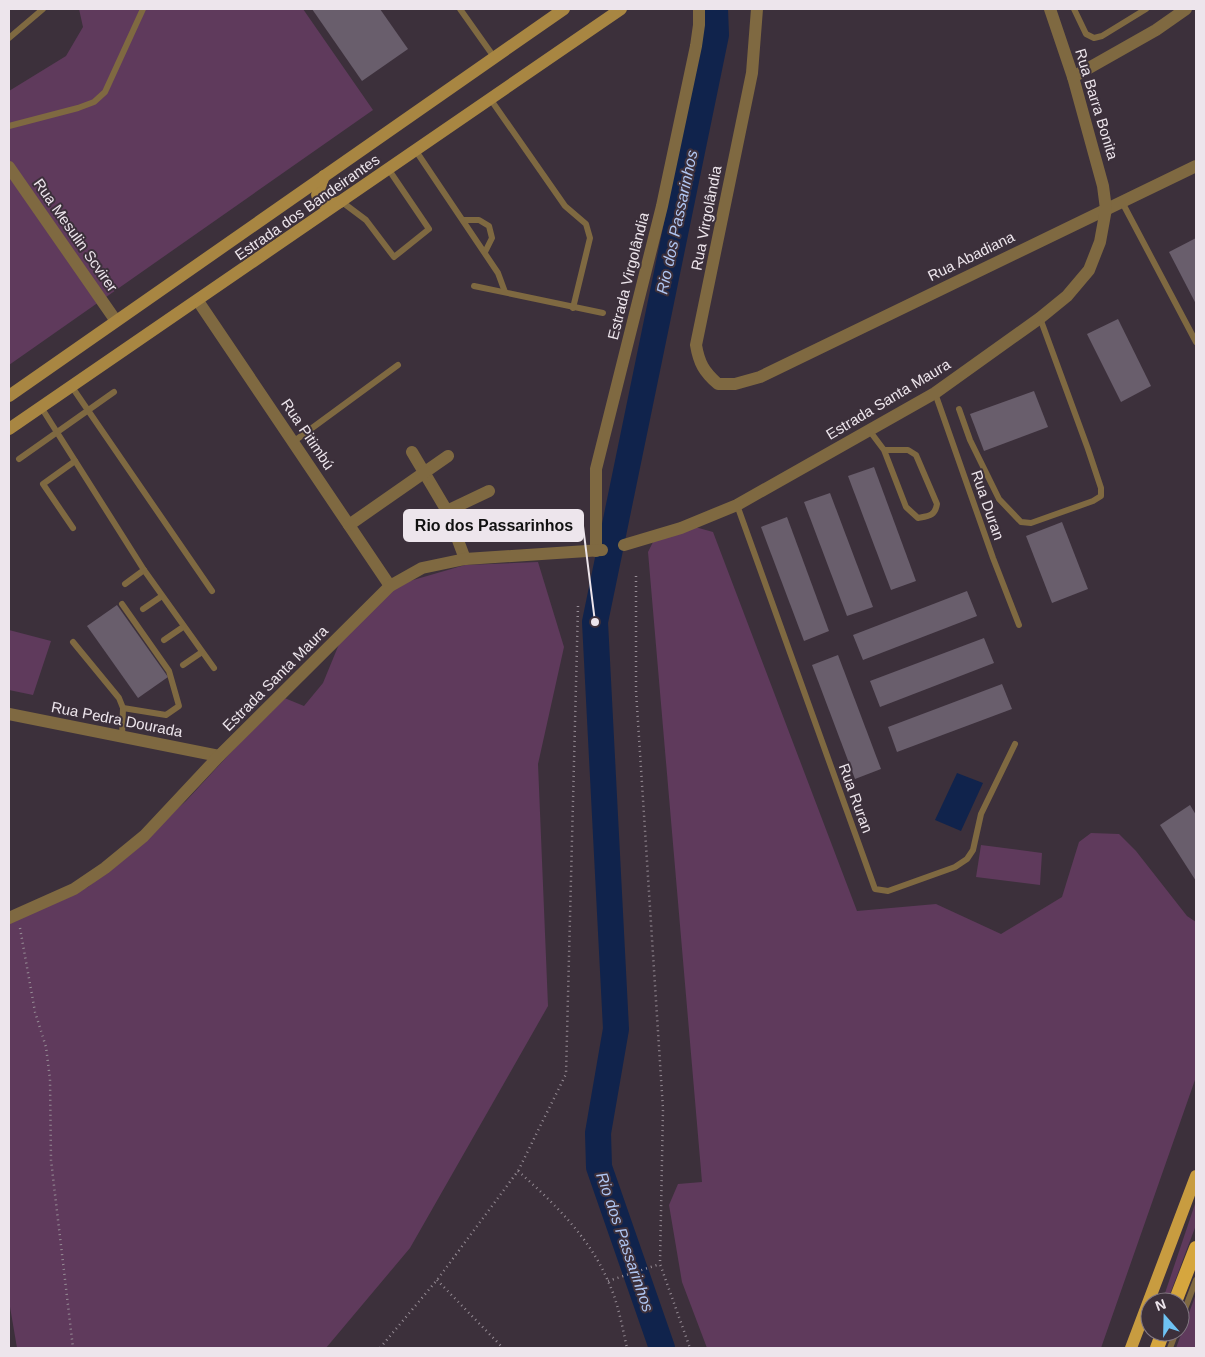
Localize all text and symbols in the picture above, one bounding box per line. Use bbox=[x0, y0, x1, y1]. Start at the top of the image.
street label: Rua Barra Bonita bbox=[1072, 46, 1122, 162]
water label: Rio dos Passarinhos bbox=[653, 148, 701, 296]
street label: Estrada dos Bandeirantes bbox=[231, 151, 383, 263]
street label: Rua Virgolândia bbox=[687, 163, 725, 272]
street label: Rua Mesulin Scvirer bbox=[31, 175, 121, 295]
street label: Estrada Virgolândia bbox=[604, 210, 652, 341]
street label: Rua Abadiana bbox=[925, 227, 1018, 284]
street label: Estrada Santa Maura bbox=[823, 355, 954, 443]
street label: Rua Pitimbú bbox=[278, 395, 338, 473]
street label: Rua Duran bbox=[968, 468, 1008, 542]
callout: Rio dos Passarinhos bbox=[404, 510, 583, 541]
text: Rio dos Passarinhos bbox=[415, 517, 573, 534]
street label: Estrada Santa Maura bbox=[219, 621, 332, 734]
street label: Rua Pedra Dourada bbox=[50, 698, 185, 740]
street label: Rua Ruran bbox=[836, 761, 876, 835]
water label: Rio dos Passarinhos bbox=[593, 1170, 657, 1314]
north arrow bbox=[1140, 1292, 1190, 1342]
text: N bbox=[1153, 1296, 1168, 1314]

